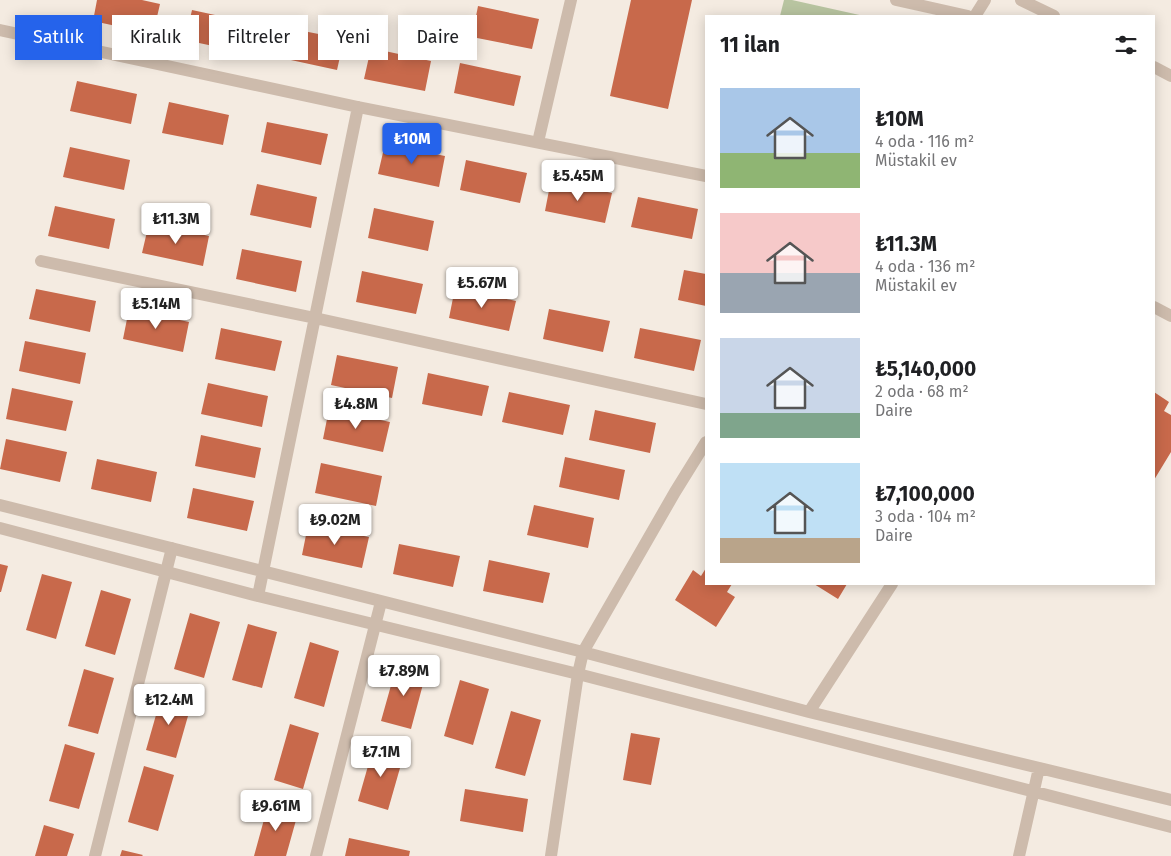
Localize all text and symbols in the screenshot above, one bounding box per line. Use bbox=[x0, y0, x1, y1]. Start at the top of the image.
chip: Satılık bbox=[15, 15, 102, 60]
chip: Kiralık bbox=[112, 15, 199, 60]
chip: Filtreler bbox=[209, 15, 308, 60]
chip: Yeni bbox=[318, 15, 388, 60]
chip: Daire bbox=[398, 15, 477, 60]
icon: filters bbox=[1112, 31, 1140, 59]
text: 11 ilan bbox=[720, 32, 780, 58]
text: ₺10M bbox=[875, 106, 924, 132]
icon: home bbox=[760, 108, 820, 168]
pin: ₺10M bbox=[382, 122, 442, 165]
text: ₺10M bbox=[393, 129, 431, 148]
text: 4 oda · 116 m² bbox=[875, 132, 974, 151]
text: Müstakil ev bbox=[875, 151, 957, 170]
pin: ₺5.45M bbox=[537, 160, 619, 202]
text: ₺5.45M bbox=[553, 166, 603, 185]
pin: ₺11.3M bbox=[135, 202, 217, 245]
text: ₺11.3M bbox=[152, 209, 200, 228]
text: ₺11.3M bbox=[875, 231, 937, 257]
icon: home bbox=[760, 233, 820, 293]
text: 4 oda · 136 m² bbox=[875, 257, 975, 276]
pin: ₺5.67M bbox=[441, 266, 523, 309]
text: ₺5.67M bbox=[457, 273, 507, 292]
text: Müstakil ev bbox=[875, 276, 957, 295]
pin: ₺5.14M bbox=[115, 288, 197, 330]
text: ₺5.14M bbox=[132, 294, 180, 313]
text: ₺5,140,000 bbox=[875, 356, 976, 382]
icon: home bbox=[760, 358, 820, 418]
text: 2 oda · 68 m² bbox=[875, 382, 969, 401]
pin: ₺4.8M bbox=[321, 388, 391, 430]
text: ₺4.8M bbox=[334, 394, 378, 413]
text: Daire bbox=[875, 401, 913, 420]
text: ₺7,100,000 bbox=[875, 481, 975, 507]
icon: home bbox=[760, 483, 820, 543]
pin: ₺9.02M bbox=[294, 504, 376, 546]
text: 3 oda · 104 m² bbox=[875, 507, 976, 526]
text: ₺9.02M bbox=[310, 510, 360, 529]
text: Daire bbox=[875, 526, 913, 545]
pin: ₺7.89M bbox=[363, 654, 445, 697]
text: ₺7.89M bbox=[379, 661, 429, 680]
pin: ₺12.4M bbox=[128, 684, 210, 726]
text: ₺12.4M bbox=[145, 690, 193, 709]
pin: ₺7.1M bbox=[346, 736, 416, 778]
text: ₺7.1M bbox=[362, 742, 400, 761]
pin: ₺9.61M bbox=[235, 790, 317, 832]
text: ₺9.61M bbox=[251, 796, 301, 815]

